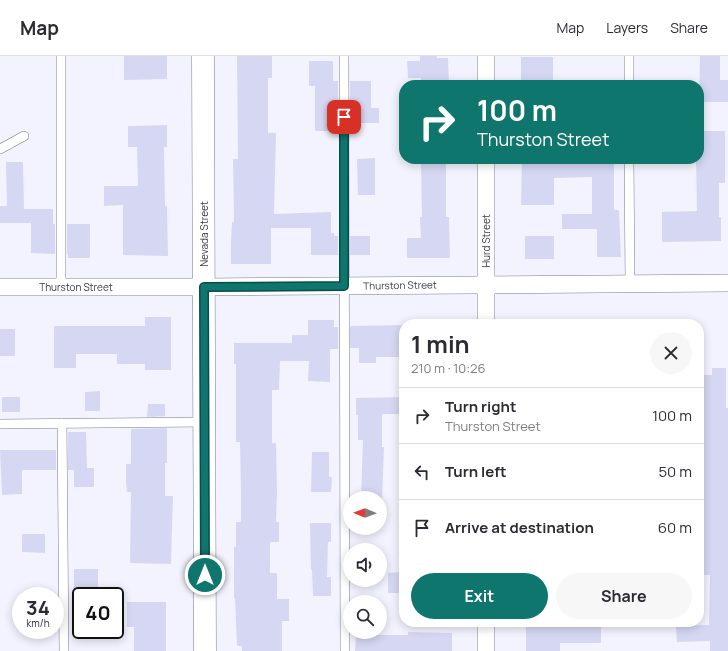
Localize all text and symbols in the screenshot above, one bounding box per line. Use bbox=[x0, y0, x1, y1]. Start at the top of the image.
text: Map bbox=[20, 15, 59, 41]
text: Map bbox=[556, 18, 584, 37]
text: Layers bbox=[606, 18, 648, 37]
text: Share bbox=[670, 18, 708, 37]
text: 100 m bbox=[477, 91, 557, 129]
icon: right bbox=[411, 96, 463, 148]
pin bbox=[327, 100, 361, 134]
icon: arrive bbox=[333, 106, 355, 128]
text: Thurston Street bbox=[477, 127, 609, 151]
street label: Nevada Street bbox=[197, 201, 211, 267]
street label: Hurd Street bbox=[479, 214, 493, 268]
street label: Thurston Street bbox=[363, 277, 437, 293]
street label: Thurston Street bbox=[39, 280, 113, 294]
text: 1 min bbox=[411, 327, 470, 360]
button: close bbox=[650, 332, 692, 374]
text: 210 m · 10:26 bbox=[411, 359, 486, 377]
text: Turn right bbox=[445, 396, 516, 417]
icon: right bbox=[411, 405, 433, 427]
text: 100 m bbox=[652, 405, 692, 426]
text: Thurston Street bbox=[445, 417, 541, 435]
icon: left bbox=[411, 461, 433, 483]
text: Turn left bbox=[445, 461, 507, 482]
text: 50 m bbox=[658, 461, 692, 482]
north arrow bbox=[343, 491, 387, 535]
map controls bbox=[343, 491, 387, 639]
icon: arrive bbox=[411, 517, 433, 539]
text: Arrive at destination bbox=[445, 517, 594, 538]
text: 60 m bbox=[658, 517, 692, 538]
button: sound bbox=[343, 543, 387, 587]
position arrow bbox=[184, 554, 226, 596]
button: Exit bbox=[411, 573, 548, 619]
button: Share bbox=[556, 573, 692, 619]
speed limit sign: 40 bbox=[72, 587, 124, 639]
text: 34 bbox=[26, 594, 50, 621]
button: search bbox=[343, 595, 387, 639]
text: km/h bbox=[26, 616, 50, 630]

